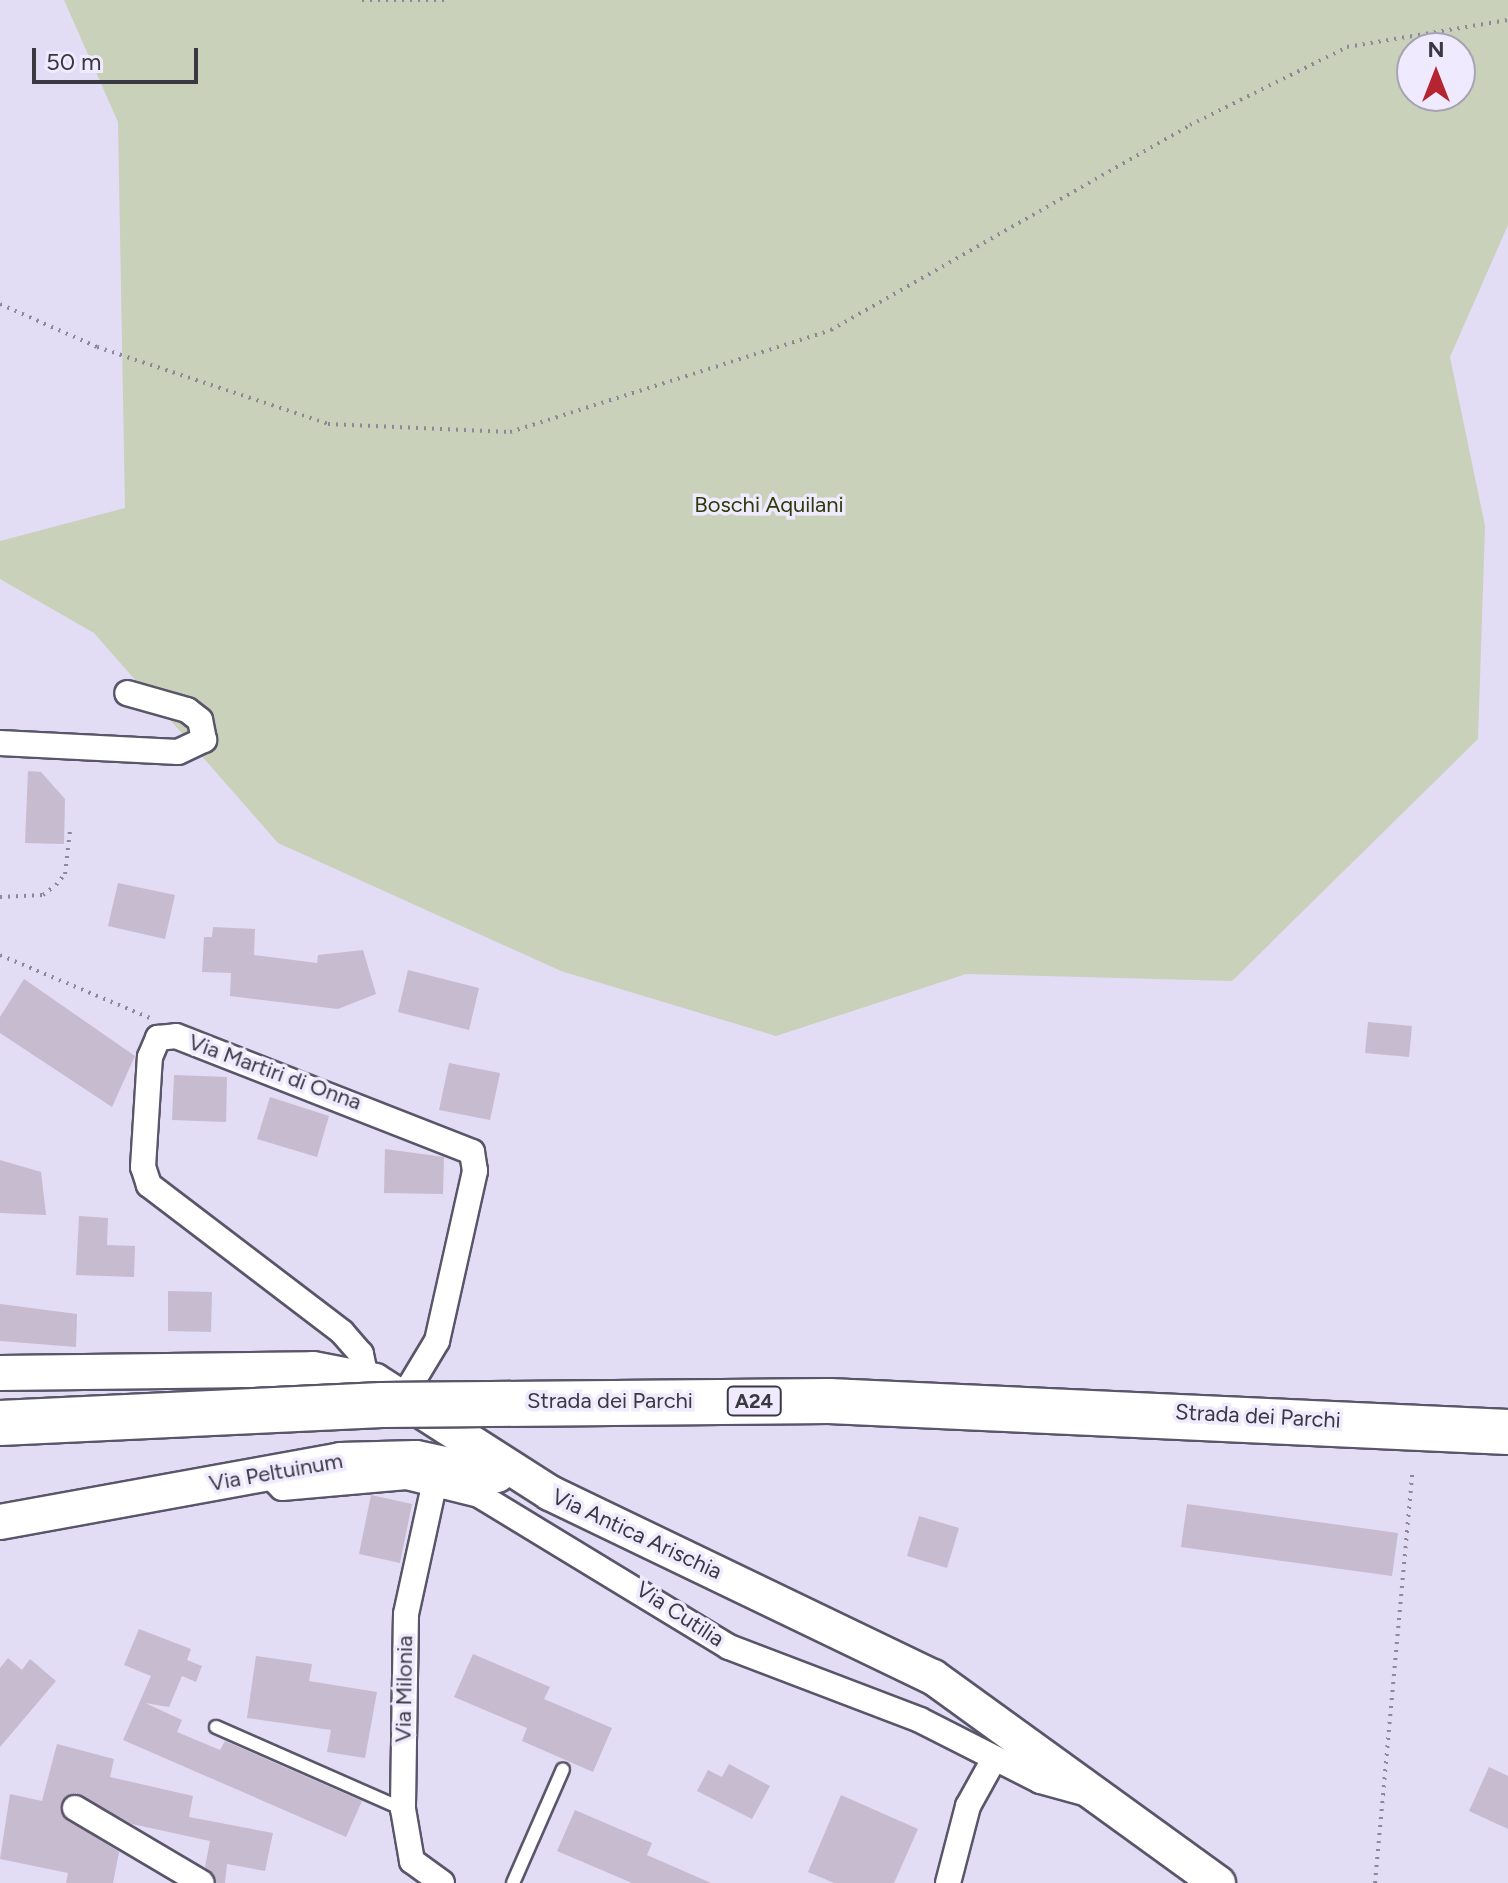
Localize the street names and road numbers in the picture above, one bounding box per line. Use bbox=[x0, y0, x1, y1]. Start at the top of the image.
street label: Via Martiri di Onna bbox=[185, 1028, 365, 1116]
road number: A24 bbox=[726, 1385, 782, 1417]
street label: Strada dei Parchi bbox=[527, 1388, 693, 1414]
street label: Strada dei Parchi bbox=[1174, 1398, 1342, 1434]
street label: Via Peltuinum bbox=[207, 1447, 345, 1497]
street label: Via Antica Arischia bbox=[548, 1483, 726, 1585]
street label: Via Cutilia bbox=[631, 1576, 729, 1652]
street label: Via Milonia bbox=[390, 1635, 418, 1743]

